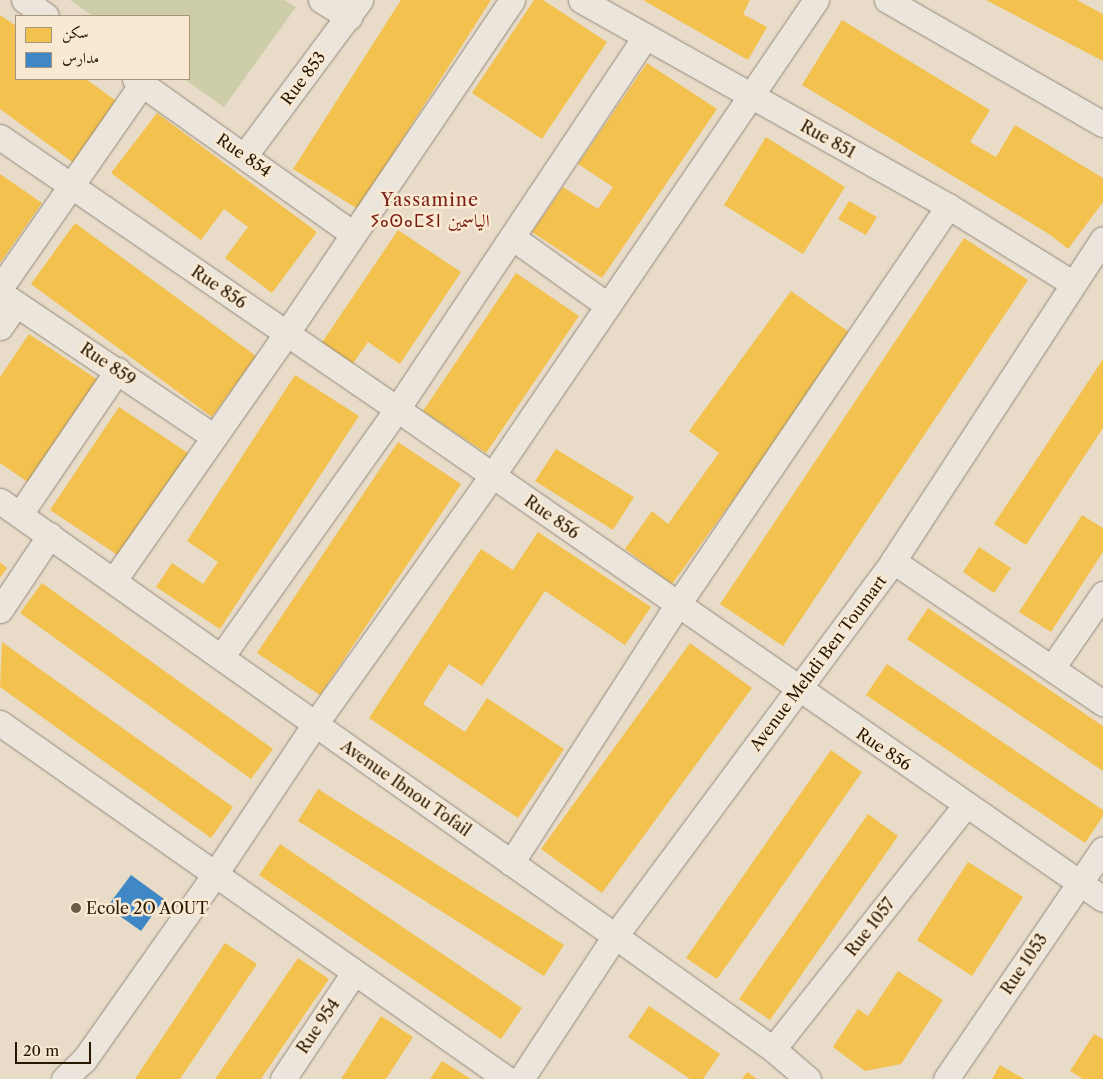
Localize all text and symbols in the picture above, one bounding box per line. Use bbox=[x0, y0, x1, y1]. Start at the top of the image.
legend bbox=[15, 15, 190, 80]
text: سكن bbox=[62, 23, 89, 42]
text: مدارس bbox=[62, 48, 99, 67]
street label: Rue 853 bbox=[277, 48, 329, 108]
street label: Rue 851 bbox=[797, 116, 859, 162]
street label: Rue 854 bbox=[213, 129, 275, 181]
district label: Yassamine ⵢⴰⵙⴰⵎⵉⵏ الياسمين bbox=[374, 190, 486, 232]
street label: Rue 856 bbox=[188, 262, 250, 312]
street label: Rue 859 bbox=[77, 339, 139, 389]
street label: Rue 856 bbox=[521, 491, 583, 543]
street label: Avenue Mehdi Ben Toumart bbox=[746, 571, 890, 755]
street label: Rue 856 bbox=[853, 724, 915, 774]
street label: Avenue Ibnou Tofail bbox=[337, 736, 475, 840]
street label: Rue 1057 bbox=[841, 894, 899, 960]
place label: Ecole 2O AOUT bbox=[86, 898, 209, 918]
marker: Ecole 2O AOUT bbox=[70, 902, 82, 914]
street label: Rue 1053 bbox=[997, 930, 1051, 998]
street label: Rue 954 bbox=[293, 995, 343, 1057]
scale bar bbox=[18, 1032, 94, 1064]
text: 20 m bbox=[23, 1041, 59, 1060]

